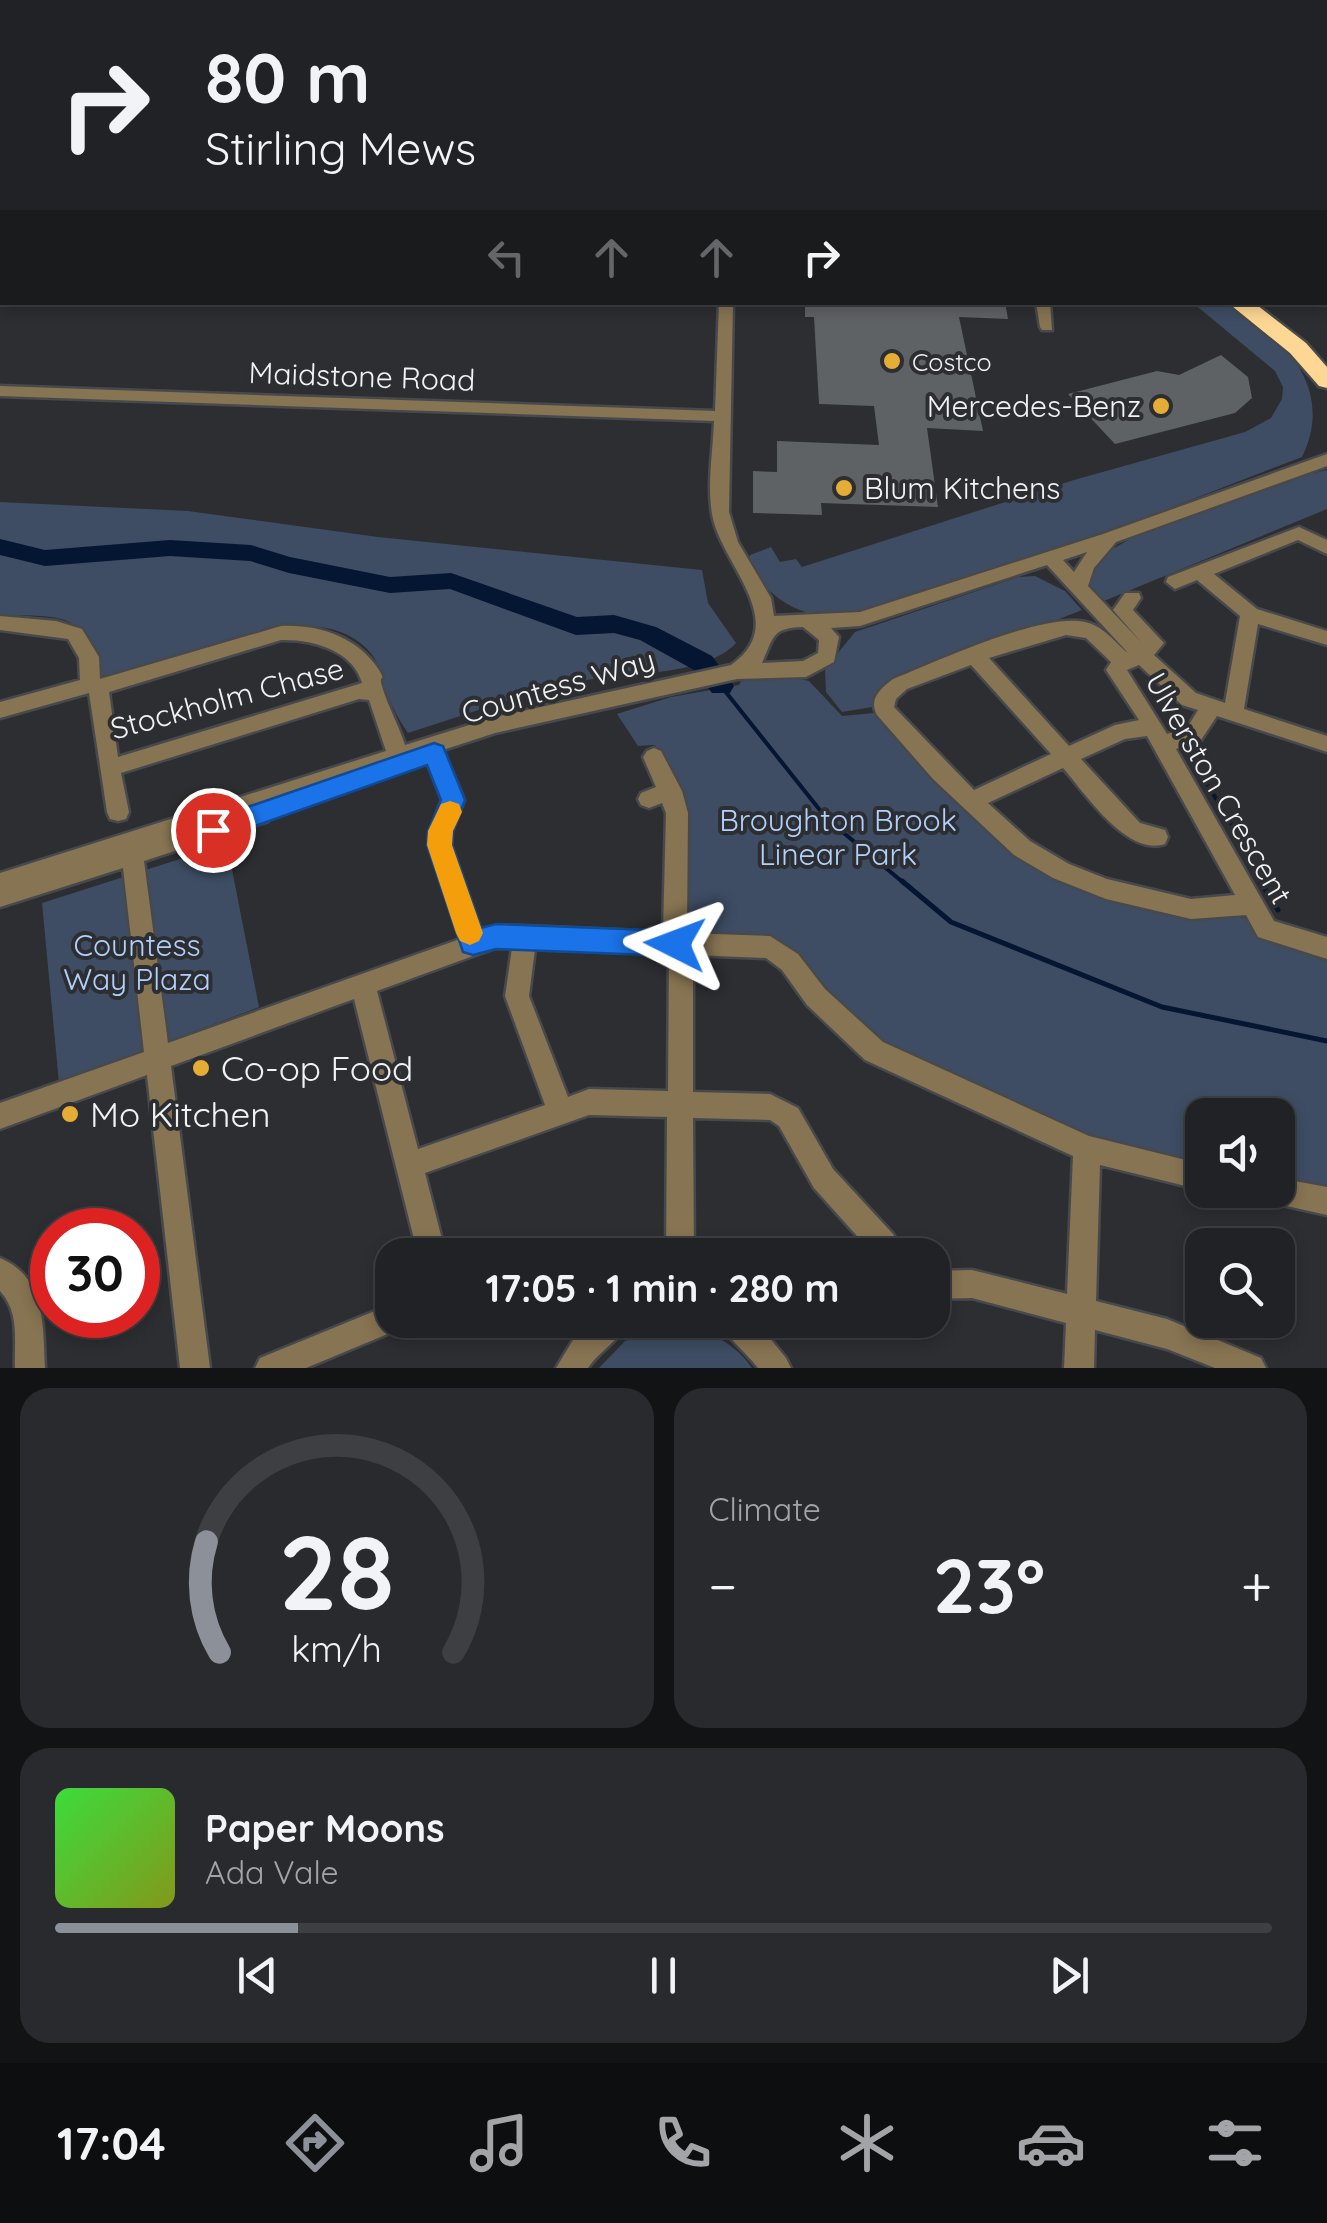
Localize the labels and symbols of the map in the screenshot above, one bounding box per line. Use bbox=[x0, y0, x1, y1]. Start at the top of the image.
place label: Costco bbox=[912, 346, 992, 377]
marker: Costco bbox=[881, 350, 903, 372]
street label: Maidstone Road bbox=[248, 353, 476, 399]
place label: Mercedes-Benz bbox=[927, 387, 1141, 425]
marker: Mercedes-Benz bbox=[1150, 395, 1172, 417]
place label: Blum Kitchens bbox=[864, 469, 1060, 507]
marker: Blum Kitchens bbox=[833, 477, 855, 499]
street label: Countess Way bbox=[457, 640, 659, 732]
street label: Stockholm Chase bbox=[106, 649, 348, 747]
street label: Ulverston Crescent bbox=[1137, 665, 1301, 911]
pin bbox=[171, 788, 256, 873]
park label: Broughton Brook Linear Park bbox=[719, 801, 957, 873]
position arrow bbox=[623, 892, 727, 996]
park label: Countess Way Plaza bbox=[63, 926, 211, 998]
place label: Co-op Food bbox=[221, 1046, 413, 1090]
marker: Co-op Food bbox=[190, 1057, 212, 1079]
place label: Mo Kitchen bbox=[90, 1092, 270, 1136]
marker: Mo Kitchen bbox=[59, 1103, 81, 1125]
speed limit sign: 30 bbox=[30, 1208, 160, 1338]

